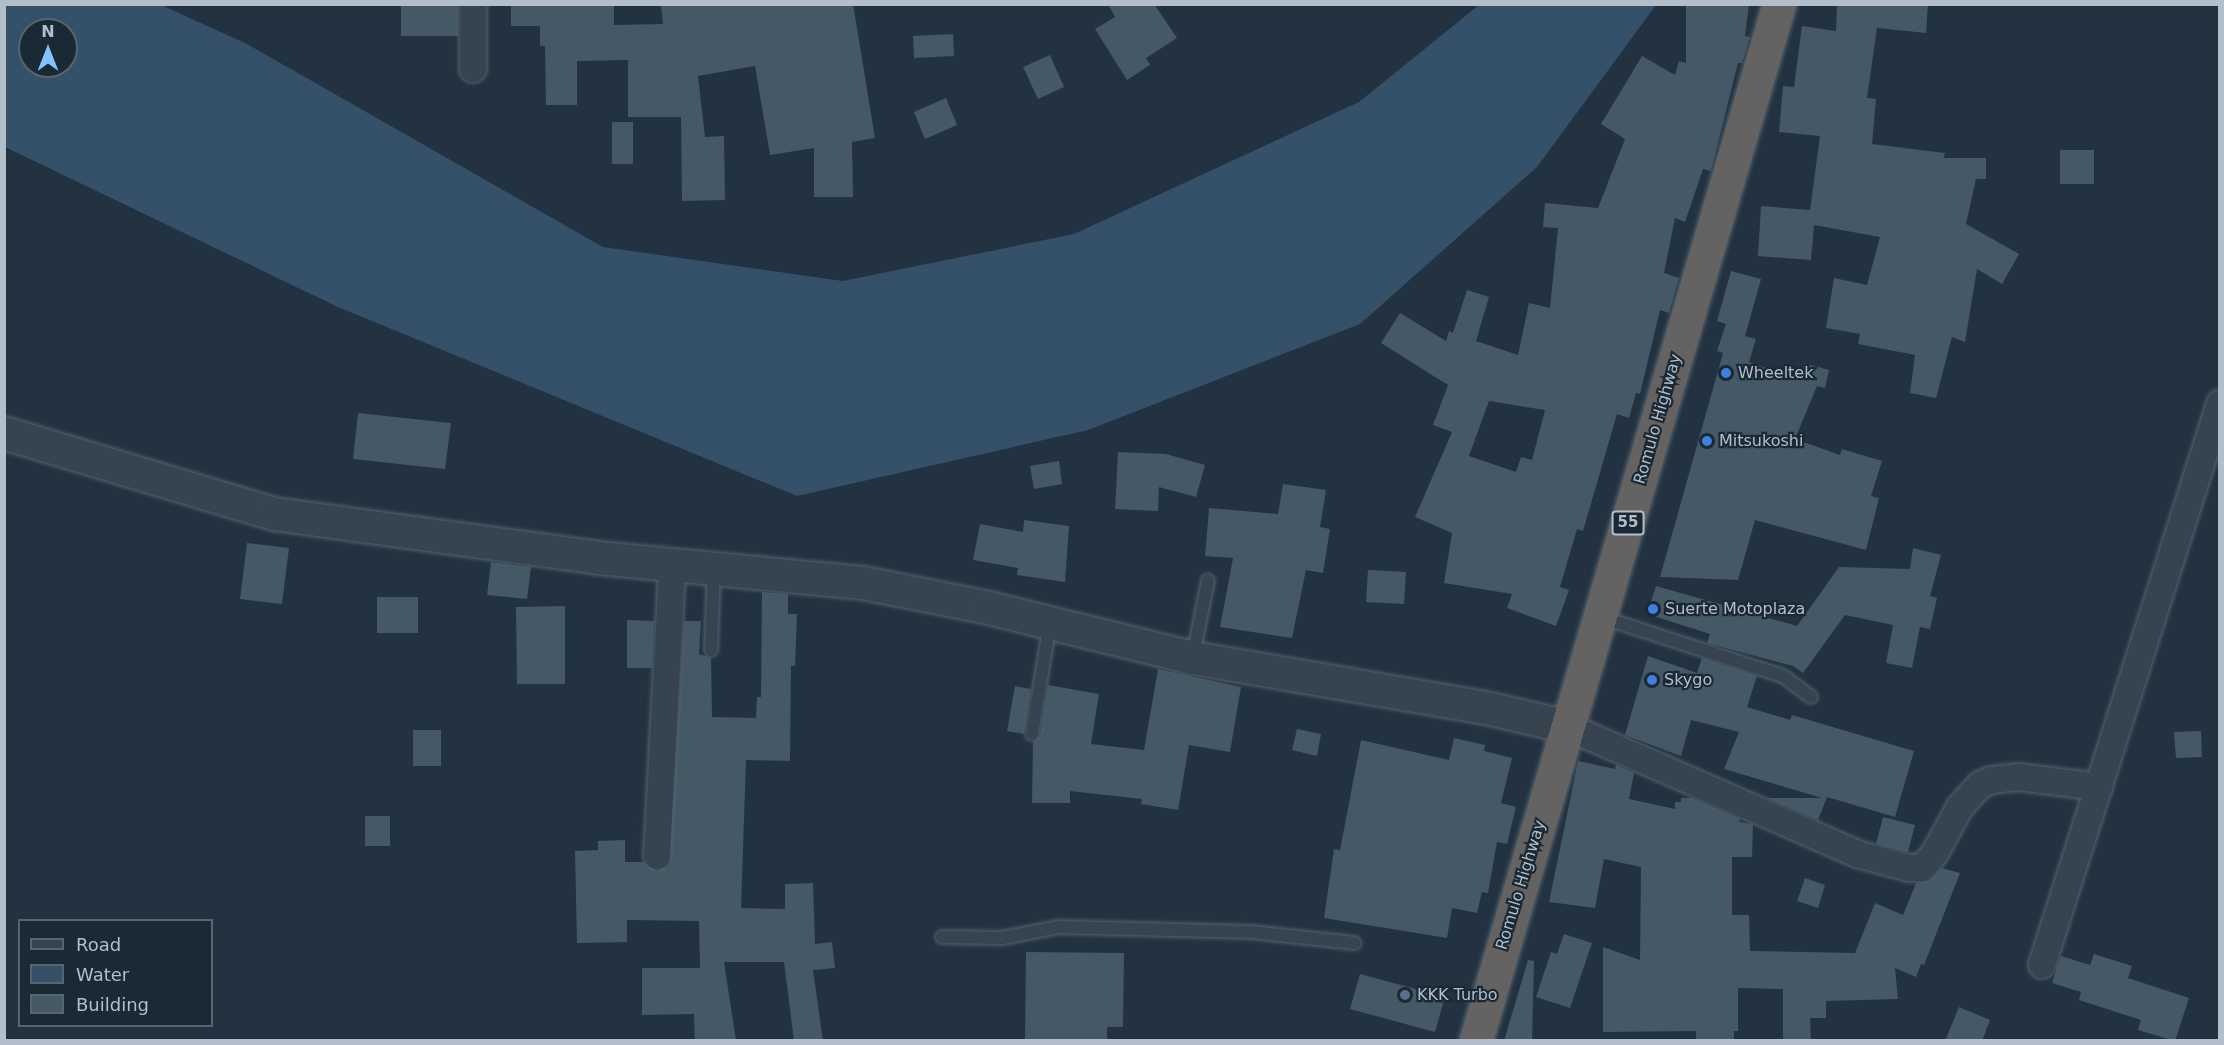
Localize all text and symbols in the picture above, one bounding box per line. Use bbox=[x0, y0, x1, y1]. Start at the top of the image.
north arrow bbox=[18, 18, 78, 78]
text: N bbox=[41, 22, 55, 41]
street label: Romulo Highway bbox=[1630, 352, 1686, 486]
place label: Wheeltek bbox=[1738, 363, 1813, 383]
marker: Wheeltek bbox=[1719, 366, 1733, 380]
place label: Mitsukoshi bbox=[1719, 431, 1803, 451]
marker: Mitsukoshi bbox=[1700, 434, 1714, 448]
road number: 55 bbox=[1612, 511, 1644, 535]
place label: Suerte Motoplaza bbox=[1665, 599, 1805, 619]
marker: Suerte Motoplaza bbox=[1646, 602, 1660, 616]
place label: Skygo bbox=[1664, 670, 1712, 690]
marker: Skygo bbox=[1645, 673, 1659, 687]
street label: Romulo Highway bbox=[1492, 818, 1550, 952]
legend bbox=[18, 919, 213, 1027]
text: Road bbox=[76, 934, 121, 955]
text: Water bbox=[76, 964, 129, 985]
place label: KKK Turbo bbox=[1417, 985, 1498, 1005]
marker: KKK Turbo bbox=[1398, 988, 1412, 1002]
text: Building bbox=[76, 994, 149, 1015]

